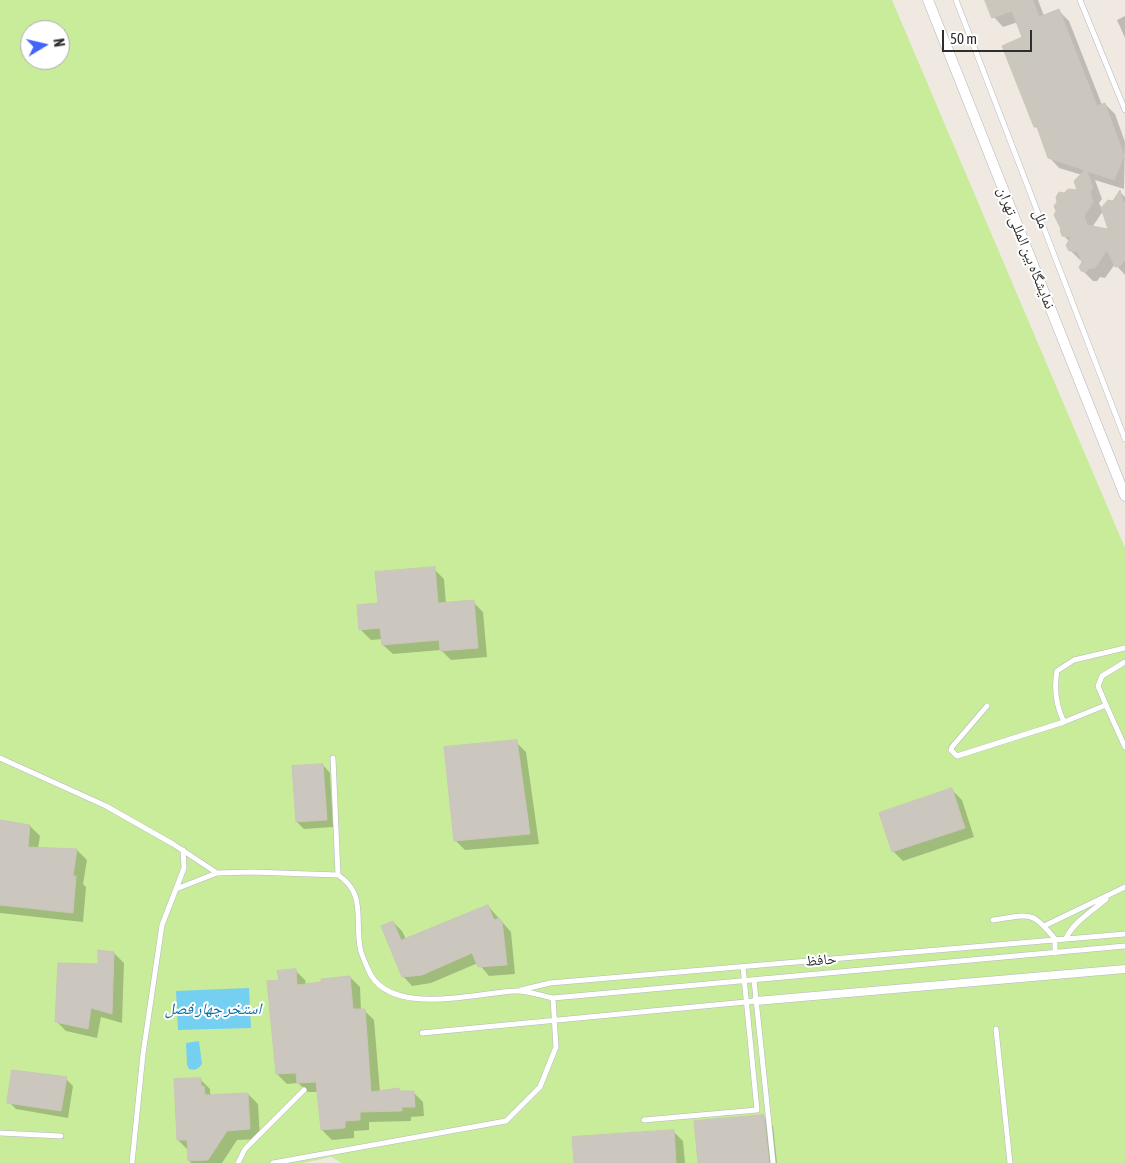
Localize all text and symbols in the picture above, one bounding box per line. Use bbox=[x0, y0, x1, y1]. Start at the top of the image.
north arrow bbox=[20, 20, 70, 70]
scale bar bbox=[945, 20, 1035, 52]
text: 50 m bbox=[950, 30, 977, 47]
text: N bbox=[50, 37, 67, 48]
street label: نمایشگاه بین المللی تهران bbox=[993, 184, 1059, 312]
street label: ملل bbox=[1029, 207, 1053, 231]
street label: حافظ bbox=[805, 950, 837, 970]
water label: استخر چهار فصل bbox=[165, 999, 261, 1019]

